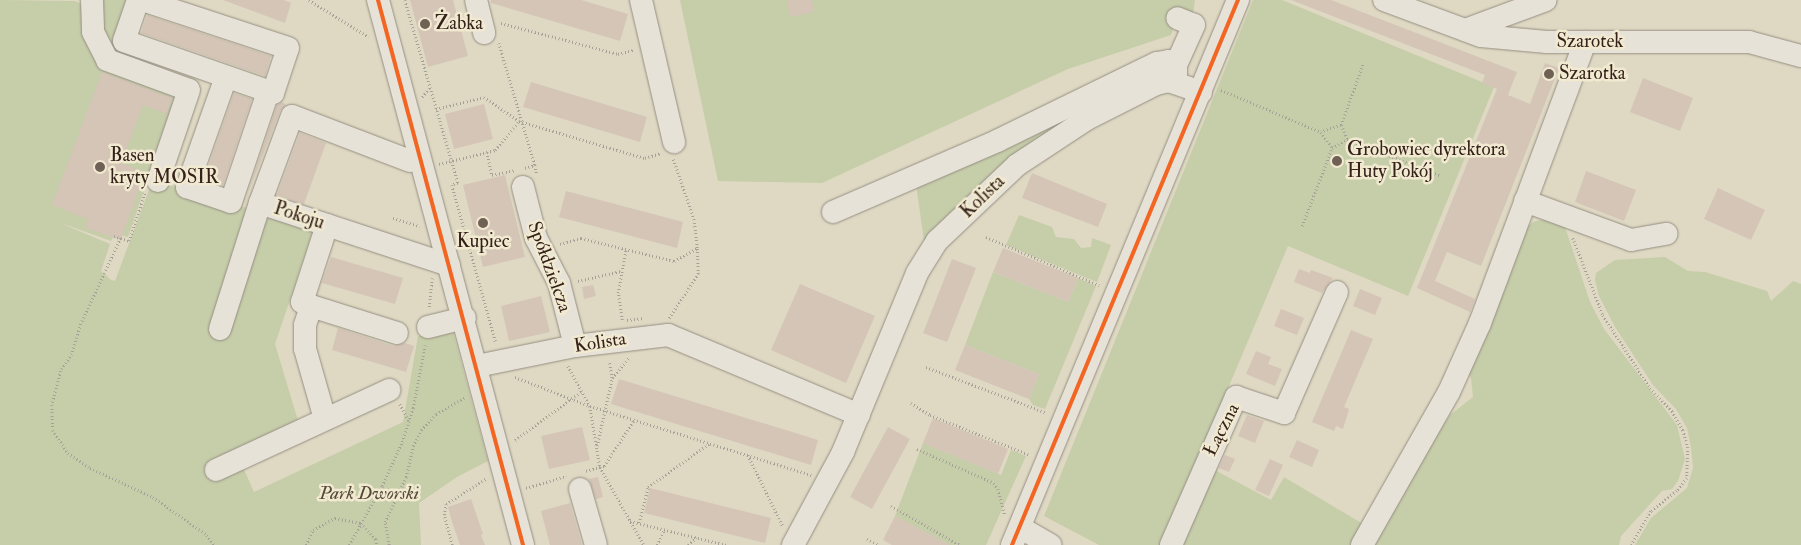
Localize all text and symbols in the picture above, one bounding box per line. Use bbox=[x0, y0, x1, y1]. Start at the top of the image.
place label: Żabka bbox=[435, 13, 483, 35]
marker: Żabka bbox=[419, 18, 431, 30]
street label: Szarotek bbox=[1557, 31, 1623, 53]
place label: Szarotka bbox=[1559, 63, 1626, 85]
marker: Szarotka bbox=[1543, 68, 1555, 80]
place label: Grobowiec dyrektora Huty Pokój bbox=[1347, 139, 1505, 183]
place label: Basen kryty MOSIR bbox=[110, 145, 219, 189]
marker: Grobowiec dyrektora Huty Pokój bbox=[1331, 155, 1343, 167]
marker: Basen kryty MOSIR bbox=[94, 161, 106, 173]
street label: Kolista bbox=[956, 171, 1010, 223]
street label: Pokoju bbox=[271, 197, 327, 235]
marker: Kupiec bbox=[477, 217, 489, 229]
street label: Spółdzielcza bbox=[522, 219, 576, 315]
place label: Kupiec bbox=[457, 231, 509, 253]
street label: Kolista bbox=[572, 328, 628, 358]
street label: Łączna bbox=[1199, 400, 1245, 460]
park label: Park Dworski bbox=[319, 483, 419, 505]

